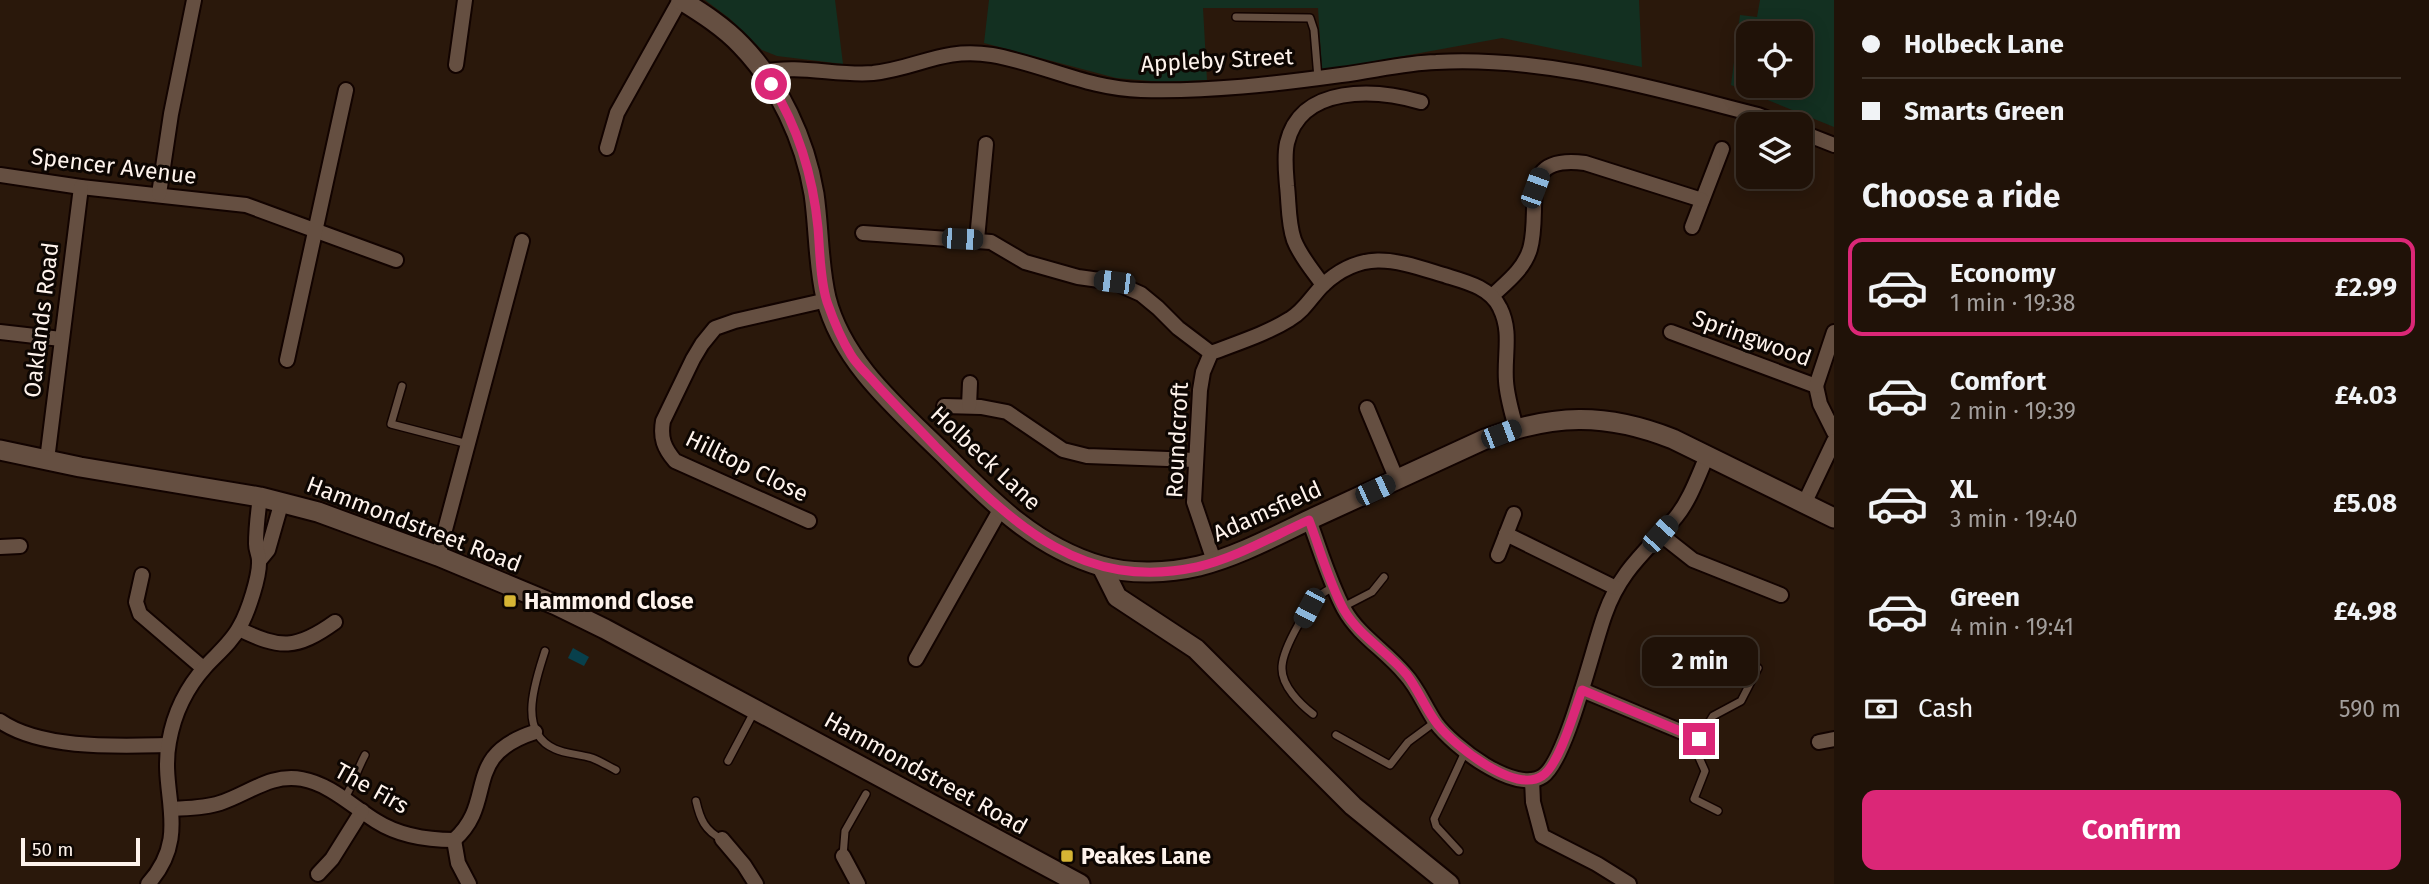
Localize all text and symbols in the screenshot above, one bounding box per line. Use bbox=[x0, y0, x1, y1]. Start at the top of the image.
map controls bbox=[1736, 21, 1813, 189]
button: locate bbox=[1736, 21, 1813, 98]
text: Holbeck Lane bbox=[1904, 29, 2064, 60]
street label: Appleby Street bbox=[1140, 42, 1295, 78]
route start bbox=[755, 68, 787, 100]
text: Smarts Green bbox=[1904, 96, 2064, 127]
button: layers bbox=[1736, 112, 1813, 189]
street label: Spencer Avenue bbox=[30, 142, 198, 190]
car bbox=[1518, 165, 1553, 211]
text: Choose a ride bbox=[1862, 177, 2060, 215]
car bbox=[941, 227, 984, 251]
street label: Oaklands Road bbox=[18, 241, 64, 399]
icon: car bbox=[1866, 256, 1929, 319]
text: Economy bbox=[1950, 258, 2056, 289]
car bbox=[1092, 269, 1137, 295]
text: £2.99 bbox=[2335, 272, 2397, 303]
text: 1 min · 19:38 bbox=[1950, 289, 2075, 317]
street label: Springwood bbox=[1689, 304, 1815, 372]
icon: car bbox=[1866, 364, 1929, 427]
text: Comfort bbox=[1950, 366, 2046, 397]
text: £4.03 bbox=[2335, 380, 2397, 411]
street label: Roundcroft bbox=[1160, 381, 1194, 499]
text: 2 min · 19:39 bbox=[1950, 397, 2076, 425]
street label: Holbeck Lane bbox=[925, 400, 1047, 516]
car bbox=[1478, 417, 1525, 451]
street label: Hilltop Close bbox=[681, 424, 813, 508]
street label: Hammondstreet Road bbox=[303, 470, 525, 578]
car bbox=[1352, 472, 1399, 508]
icon: car bbox=[1866, 472, 1929, 535]
text: XL bbox=[1950, 474, 1978, 505]
street label: Adamsfield bbox=[1208, 475, 1326, 547]
text: £5.08 bbox=[2333, 488, 2397, 519]
text: 3 min · 19:40 bbox=[1950, 505, 2077, 533]
car bbox=[1639, 511, 1682, 557]
icon: car bbox=[1866, 580, 1929, 643]
text: Green bbox=[1950, 582, 2020, 613]
car bbox=[1290, 585, 1329, 631]
place label: Hammond Close bbox=[524, 587, 694, 615]
marker: Hammond Close bbox=[502, 593, 518, 609]
text: £4.98 bbox=[2334, 596, 2397, 627]
text: 4 min · 19:41 bbox=[1950, 613, 2074, 641]
callout: 2 min bbox=[1641, 638, 1757, 686]
text: 2 min bbox=[1672, 647, 1728, 675]
icon: cash bbox=[1862, 690, 1900, 728]
text: Cash bbox=[1918, 693, 1974, 724]
text: 590 m bbox=[2339, 695, 2401, 723]
street label: Hammondstreet Road bbox=[820, 705, 1032, 841]
route end bbox=[1683, 723, 1715, 755]
street label: The Firs bbox=[330, 756, 414, 820]
button: Confirm bbox=[1862, 790, 2401, 870]
scale bar bbox=[21, 835, 140, 867]
text: 50 m bbox=[32, 838, 73, 861]
place label: Peakes Lane bbox=[1081, 842, 1211, 870]
marker: Peakes Lane bbox=[1059, 848, 1075, 864]

